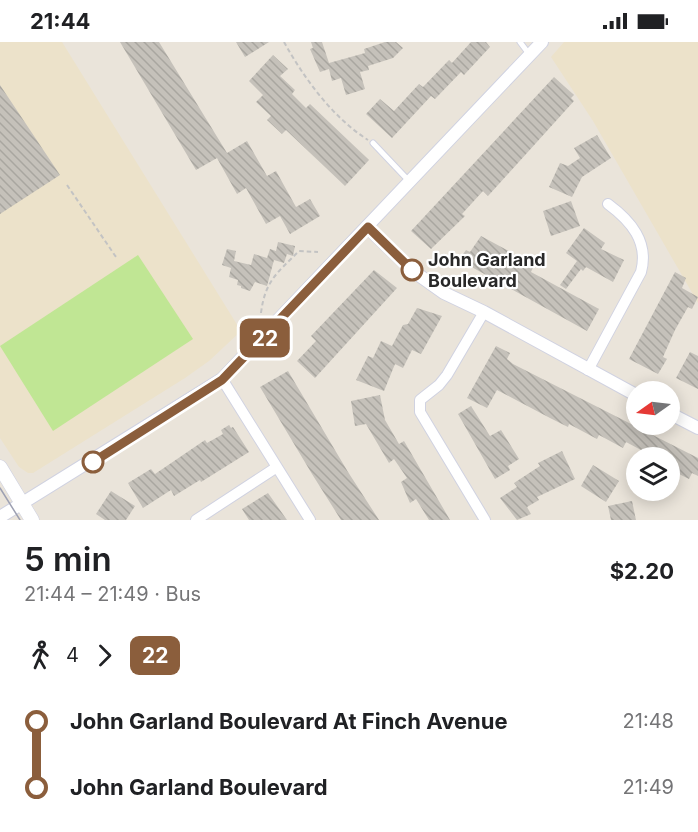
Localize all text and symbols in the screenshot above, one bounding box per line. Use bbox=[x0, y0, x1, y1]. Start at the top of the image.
text: 21:44 bbox=[30, 8, 90, 34]
place label: John Garland Boulevard bbox=[428, 249, 546, 291]
marker: John Garland Boulevard bbox=[401, 259, 423, 281]
line badge: 22 bbox=[238, 318, 292, 358]
text: 22 bbox=[252, 326, 278, 351]
north arrow bbox=[626, 381, 680, 435]
map controls bbox=[626, 381, 680, 501]
button: layers bbox=[626, 447, 680, 501]
unlabelled marker bbox=[82, 451, 104, 473]
text: 5 min bbox=[24, 539, 112, 579]
text: $2.20 bbox=[610, 558, 674, 584]
text: 21:44 – 21:49 · Bus bbox=[24, 582, 201, 606]
icon: walk bbox=[24, 639, 57, 672]
icon: forward bbox=[88, 639, 121, 672]
text: 4 bbox=[66, 643, 79, 667]
text: 22 bbox=[142, 643, 168, 668]
text: John Garland Boulevard At Finch Avenue bbox=[70, 708, 508, 734]
text: 21:48 bbox=[623, 709, 674, 733]
text: John Garland Boulevard bbox=[70, 774, 328, 800]
text: 21:49 bbox=[623, 775, 674, 799]

